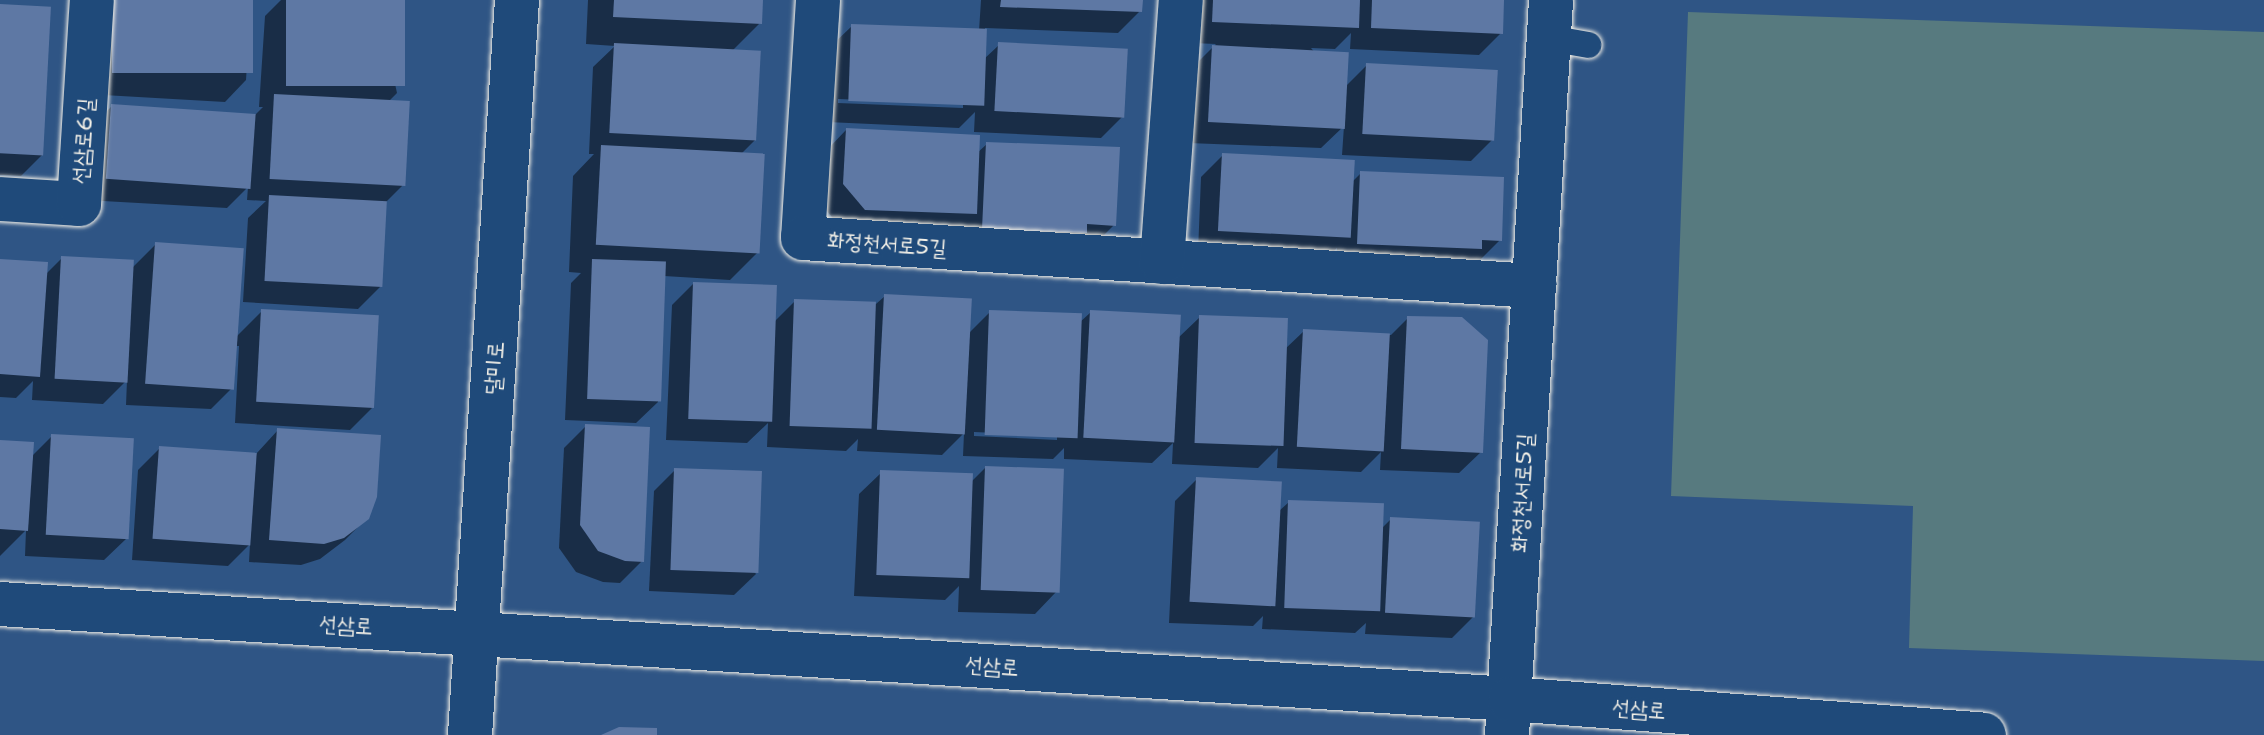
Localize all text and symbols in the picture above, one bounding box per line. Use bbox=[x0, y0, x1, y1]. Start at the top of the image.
street label: 선삼로6길 bbox=[67, 97, 99, 185]
street label: 화정천서로5길 bbox=[826, 227, 948, 261]
street label: 달미로 bbox=[479, 341, 509, 395]
street label: 화정천서로5길 bbox=[1506, 433, 1538, 553]
street label: 선삼로 bbox=[319, 610, 373, 640]
street label: 선삼로 bbox=[965, 651, 1019, 681]
street label: 선삼로 bbox=[1612, 694, 1666, 724]

